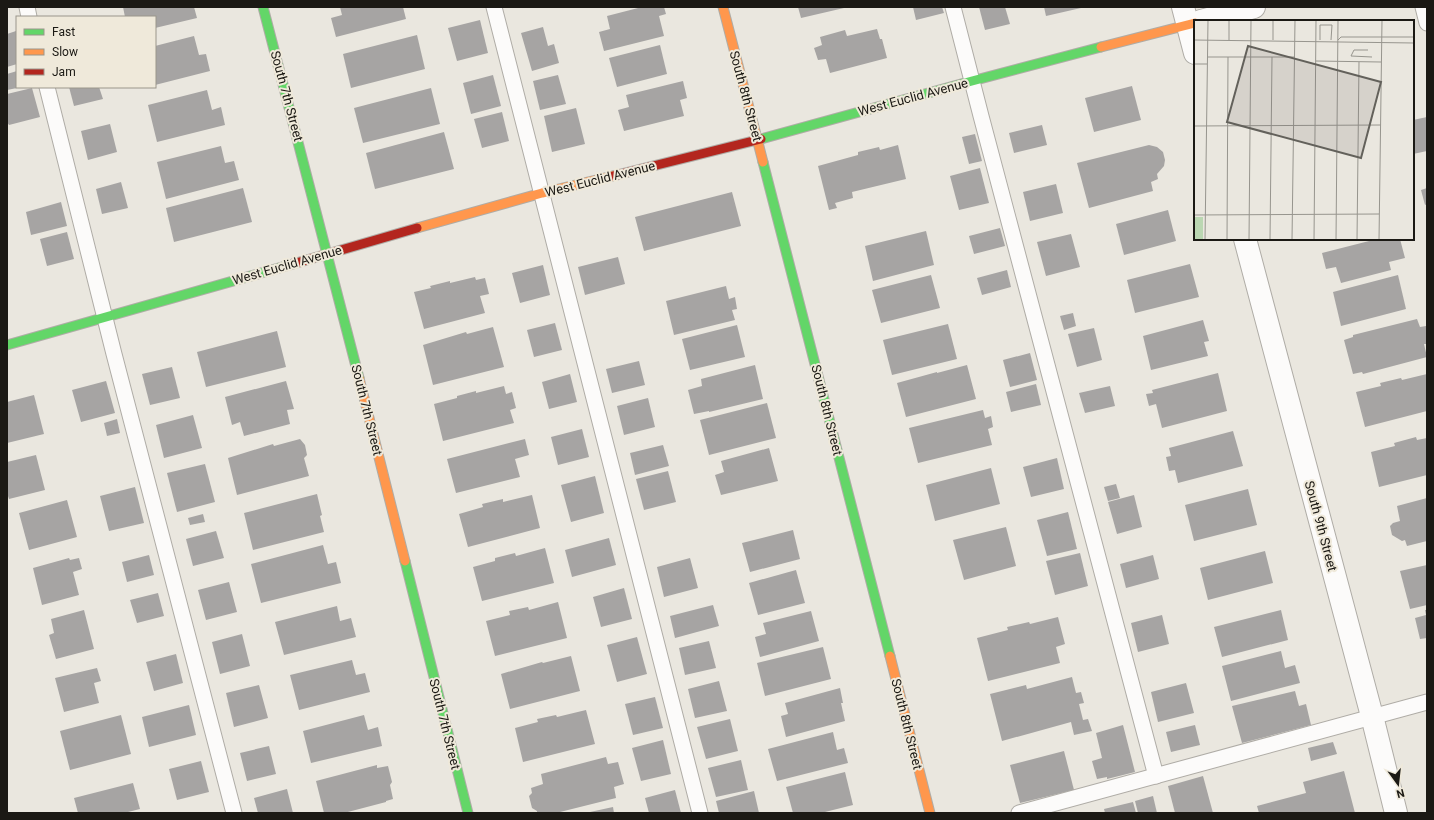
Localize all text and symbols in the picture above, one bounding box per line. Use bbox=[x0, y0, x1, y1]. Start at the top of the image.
legend bbox=[16, 16, 156, 88]
inset map bbox=[1194, 20, 1414, 240]
text: Fast bbox=[52, 25, 75, 39]
text: Slow bbox=[52, 45, 78, 59]
street label: South 7th Street bbox=[268, 49, 306, 143]
street label: South 8th Street bbox=[727, 49, 765, 143]
text: Jam bbox=[52, 65, 76, 79]
street label: West Euclid Avenue bbox=[856, 75, 970, 119]
street label: West Euclid Avenue bbox=[543, 158, 657, 200]
street label: West Euclid Avenue bbox=[231, 242, 344, 288]
street label: South 7th Street bbox=[348, 363, 386, 457]
street label: South 8th Street bbox=[808, 363, 846, 457]
street label: South 9th Street bbox=[1302, 479, 1340, 573]
street label: South 7th Street bbox=[426, 677, 464, 771]
street label: South 8th Street bbox=[888, 677, 926, 771]
north arrow bbox=[1378, 764, 1418, 804]
text: N bbox=[1395, 786, 1406, 801]

